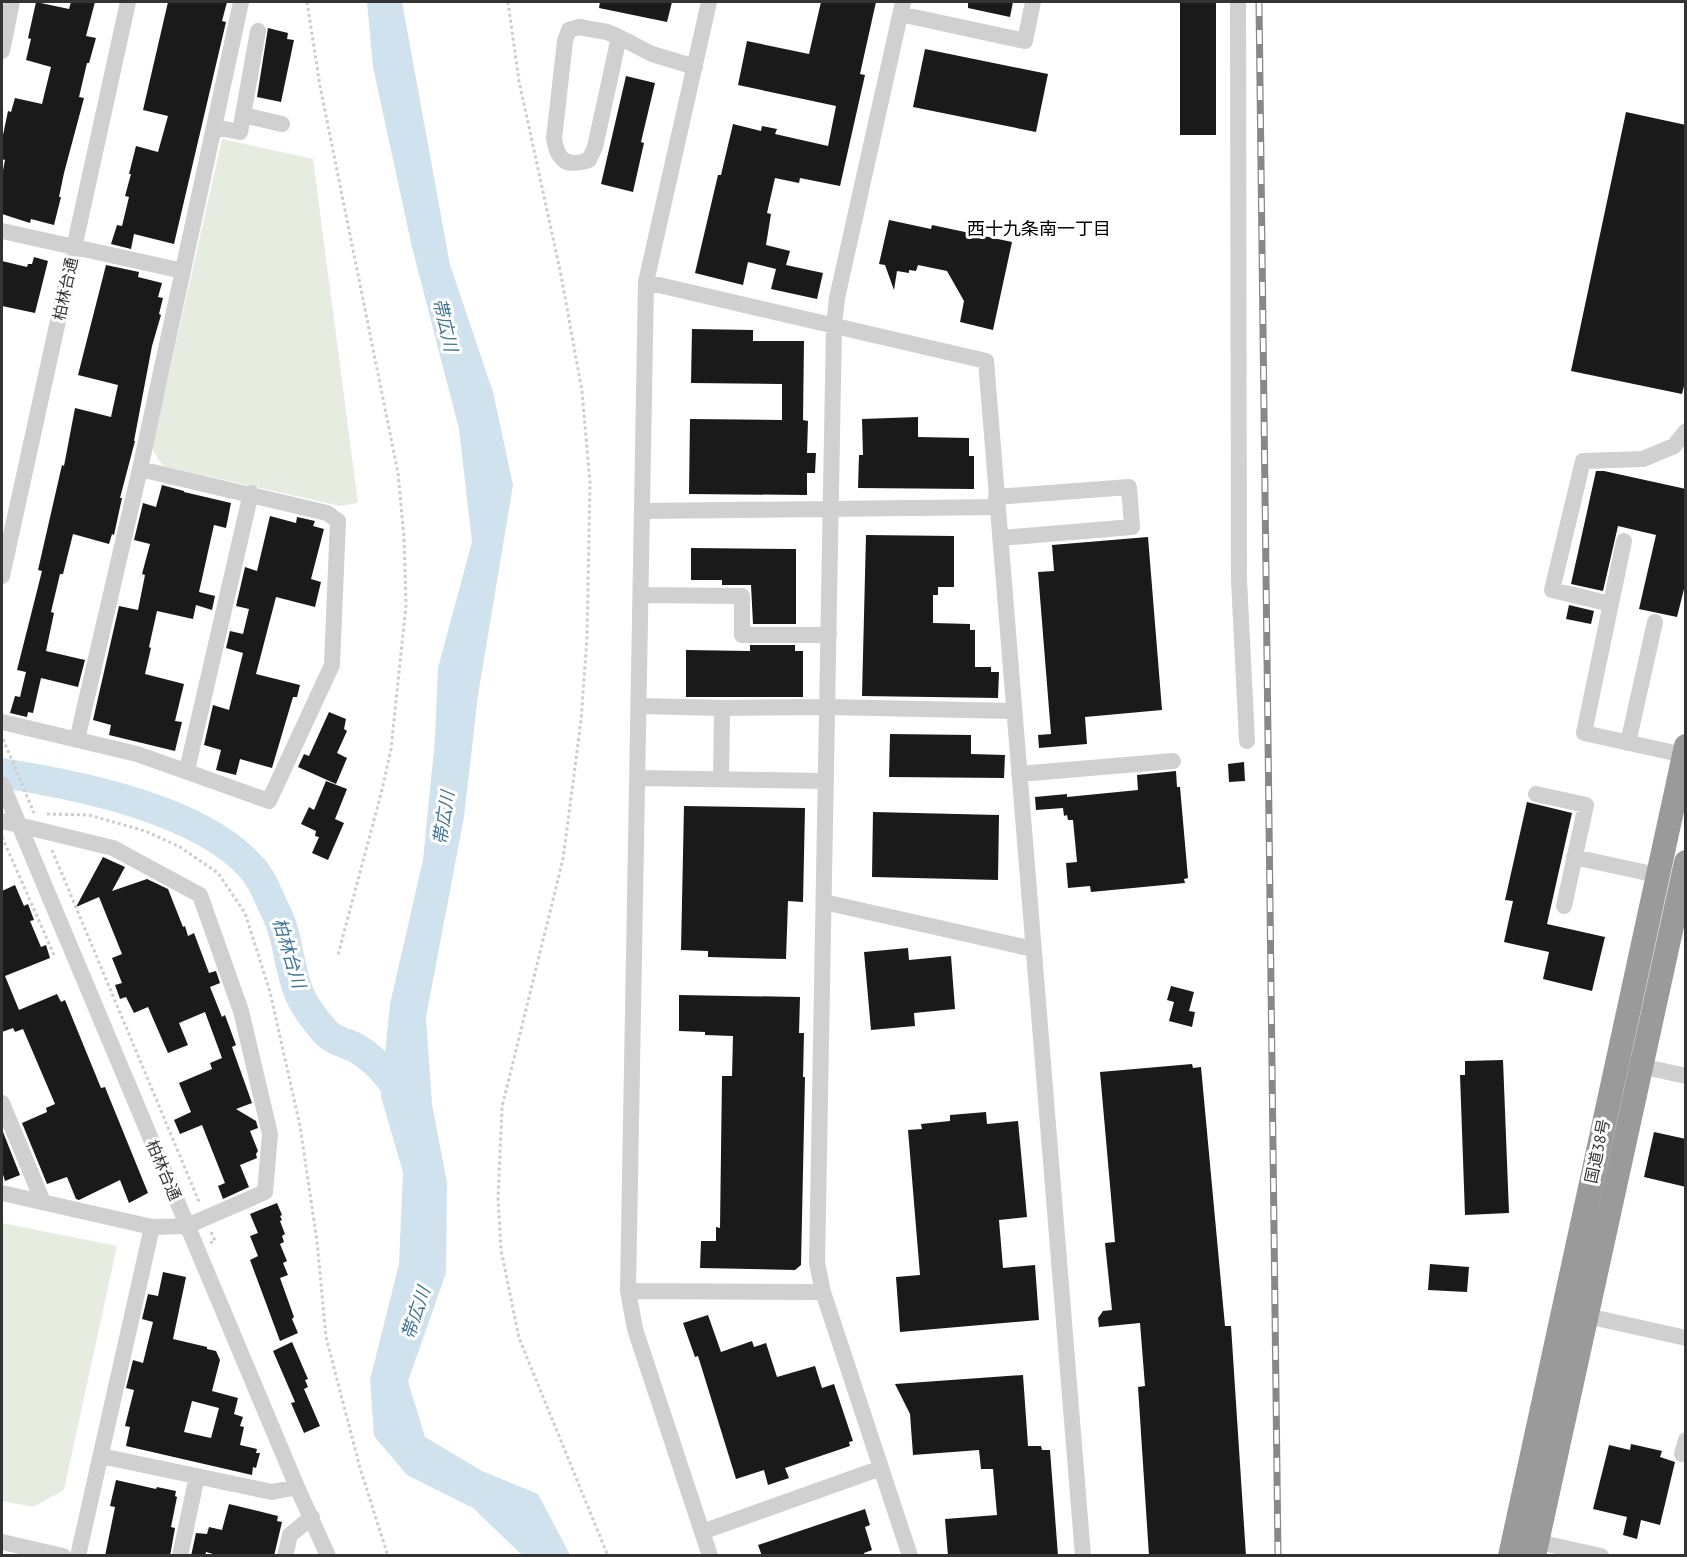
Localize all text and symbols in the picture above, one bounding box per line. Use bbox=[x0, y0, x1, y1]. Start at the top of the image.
district label: 西十九条南一丁目 bbox=[967, 217, 1111, 240]
street label: 柏林台通 bbox=[49, 256, 81, 322]
water label: 帯広川 bbox=[428, 296, 463, 356]
water label: 帯広川 bbox=[428, 787, 459, 846]
water label: 柏林台川 bbox=[268, 915, 312, 993]
street label: 国道38号 bbox=[1580, 1117, 1614, 1185]
street label: 柏林台通 bbox=[142, 1137, 186, 1203]
water label: 帯広川 bbox=[396, 1282, 436, 1342]

